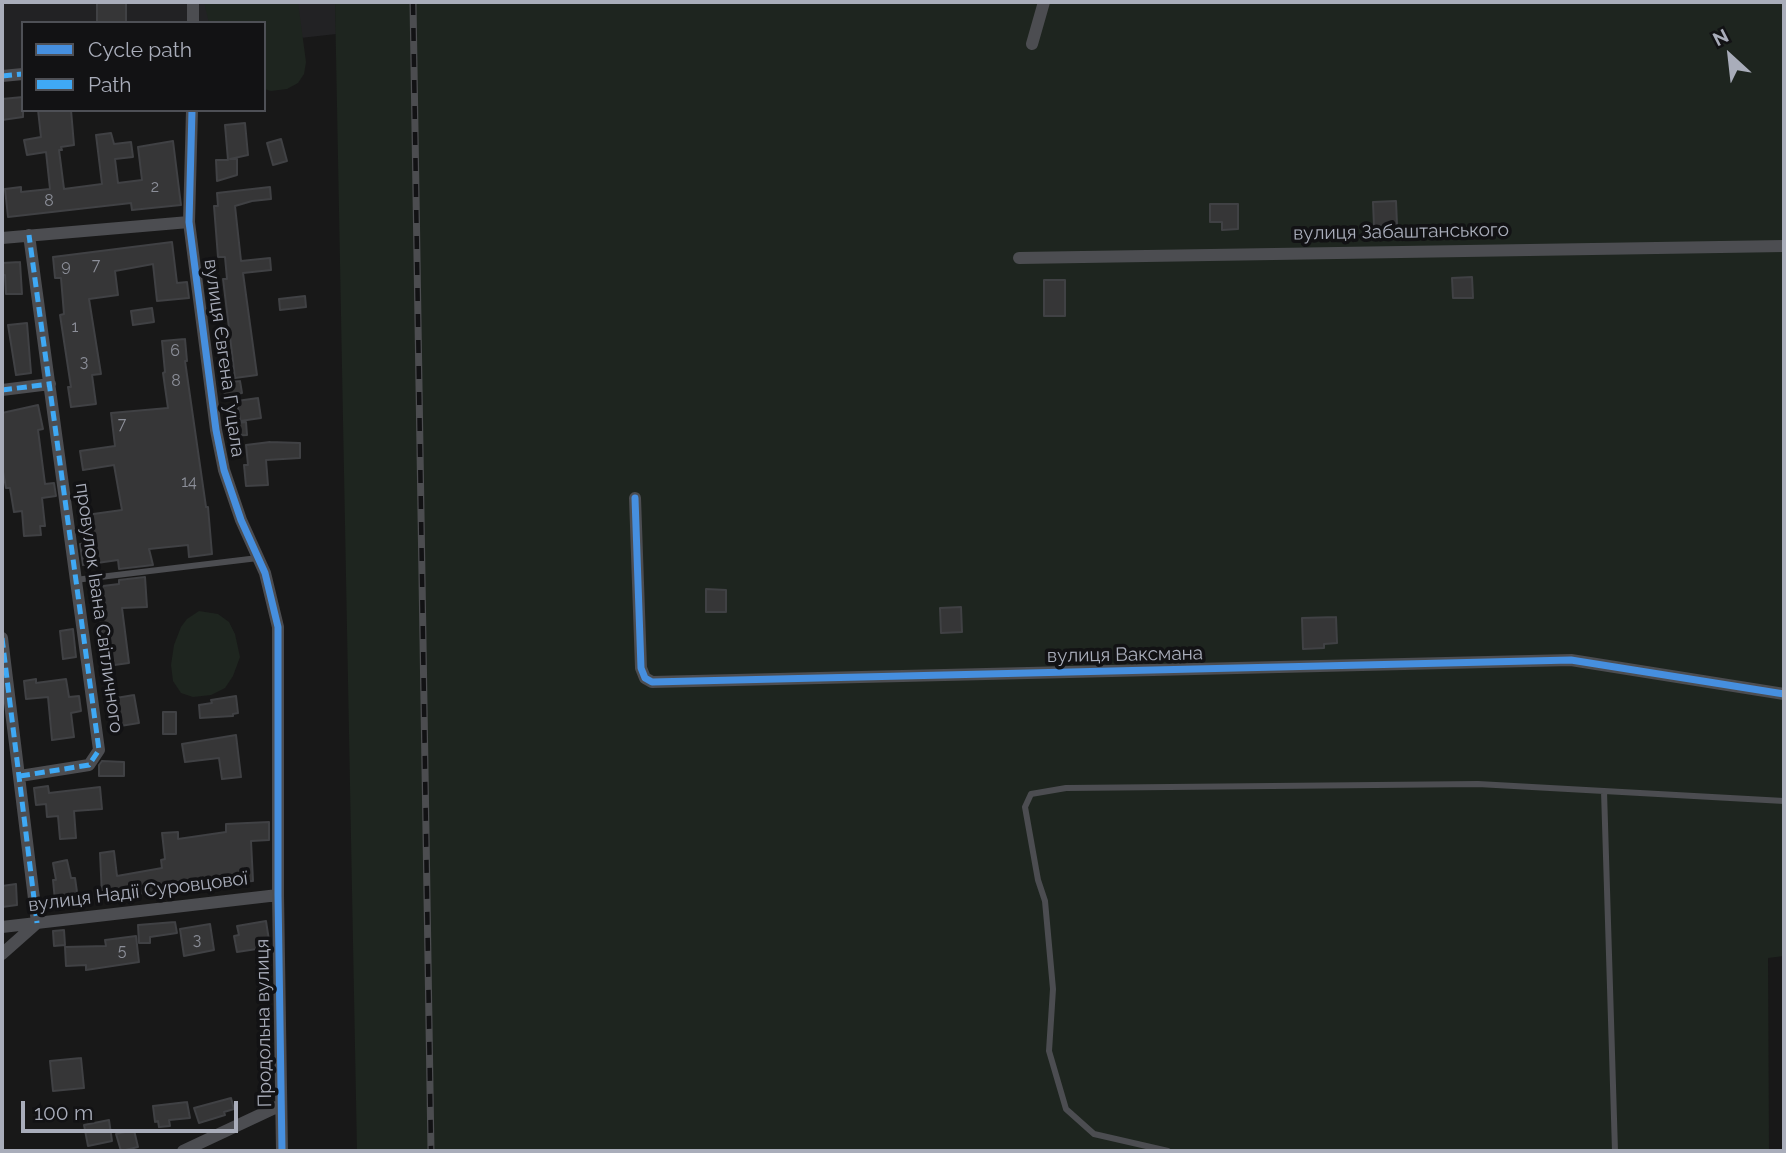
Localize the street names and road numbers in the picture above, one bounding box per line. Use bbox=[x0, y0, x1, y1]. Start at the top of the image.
street label: вулиця Забаштанського bbox=[1293, 219, 1509, 245]
street label: вулиця Євгена Гуцала bbox=[199, 258, 249, 458]
street label: провулок Івана Світличного bbox=[70, 481, 128, 735]
street label: вулиця Ваксмана bbox=[1047, 642, 1203, 668]
street label: вулиця Надії Суровцової bbox=[27, 867, 249, 917]
street label: Продольна вулиця bbox=[251, 938, 277, 1108]

